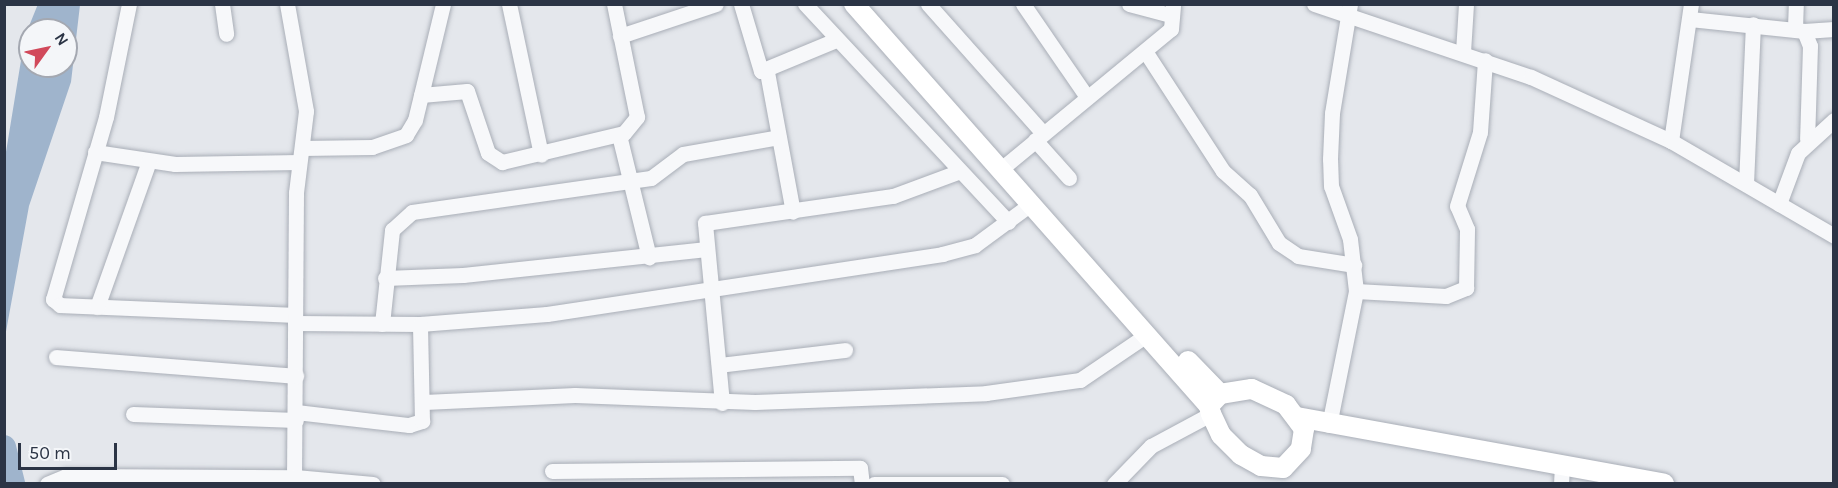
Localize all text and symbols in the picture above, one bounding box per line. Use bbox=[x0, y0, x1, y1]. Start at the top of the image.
north arrow bbox=[18, 18, 78, 78]
text: N bbox=[51, 29, 73, 49]
scale bar bbox=[21, 431, 120, 469]
text: 50 m bbox=[29, 442, 71, 464]

